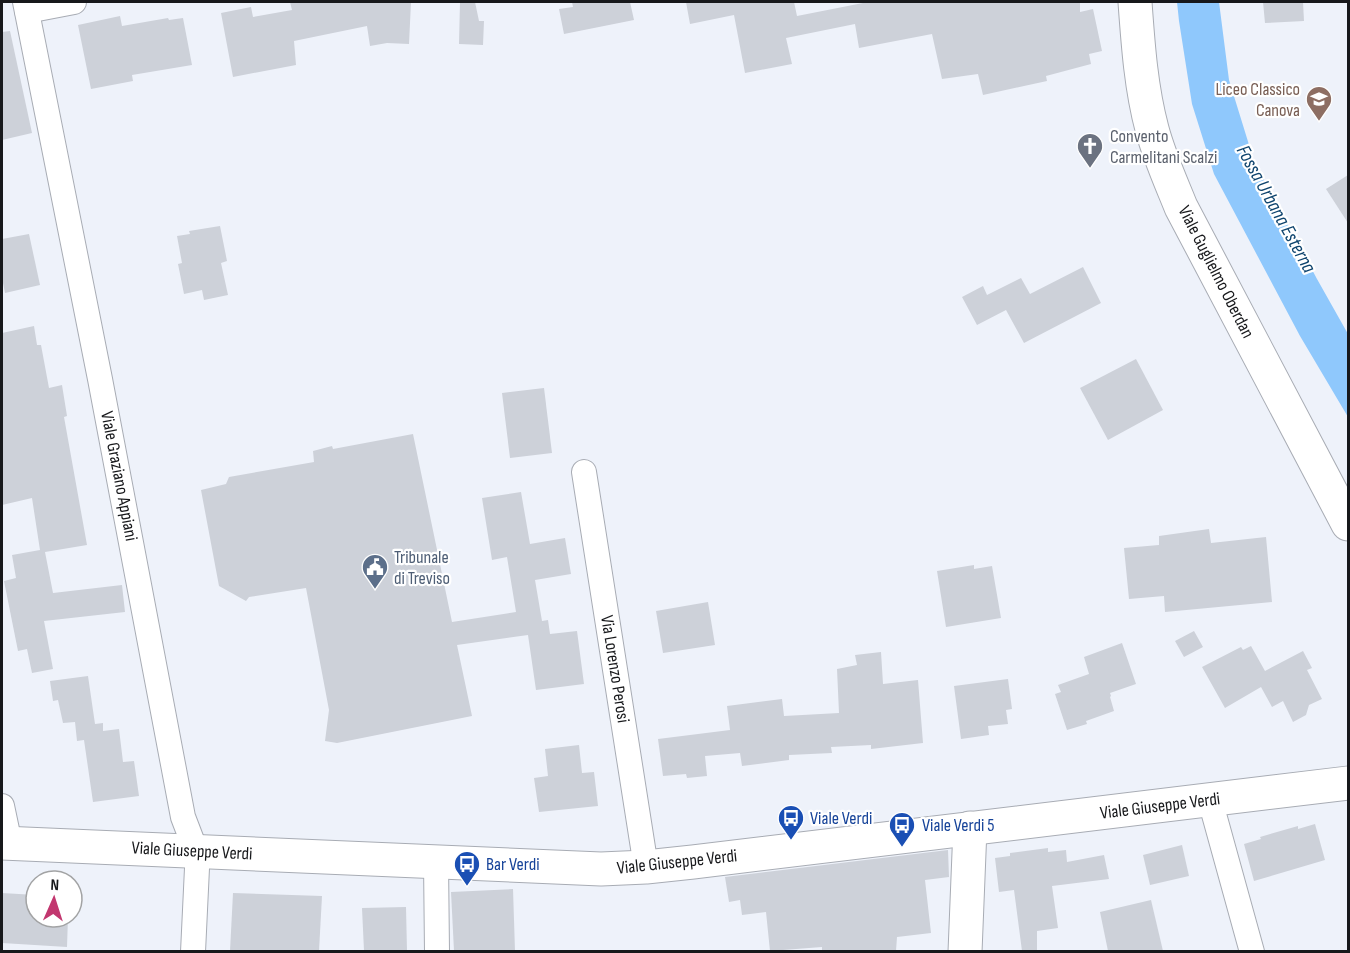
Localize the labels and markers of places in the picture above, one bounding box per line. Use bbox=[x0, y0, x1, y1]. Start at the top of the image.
place label: Liceo Classico Canova bbox=[1216, 79, 1300, 121]
school or university icon: Liceo Classico Canova bbox=[1304, 84, 1334, 122]
place label: Convento Carmelitani Scalzi bbox=[1110, 126, 1217, 168]
church icon: Convento Carmelitani Scalzi bbox=[1075, 131, 1105, 169]
place label: Tribunale di Treviso bbox=[394, 547, 450, 589]
public building icon: Tribunale di Treviso bbox=[360, 552, 390, 590]
bus stop icon: Viale Verdi bbox=[776, 803, 806, 841]
place label: Viale Verdi bbox=[810, 808, 872, 829]
bus stop icon: Viale Verdi 5 bbox=[887, 810, 917, 848]
place label: Viale Verdi 5 bbox=[922, 815, 994, 836]
bus stop icon: Bar Verdi bbox=[452, 849, 482, 887]
place label: Bar Verdi bbox=[486, 854, 540, 875]

